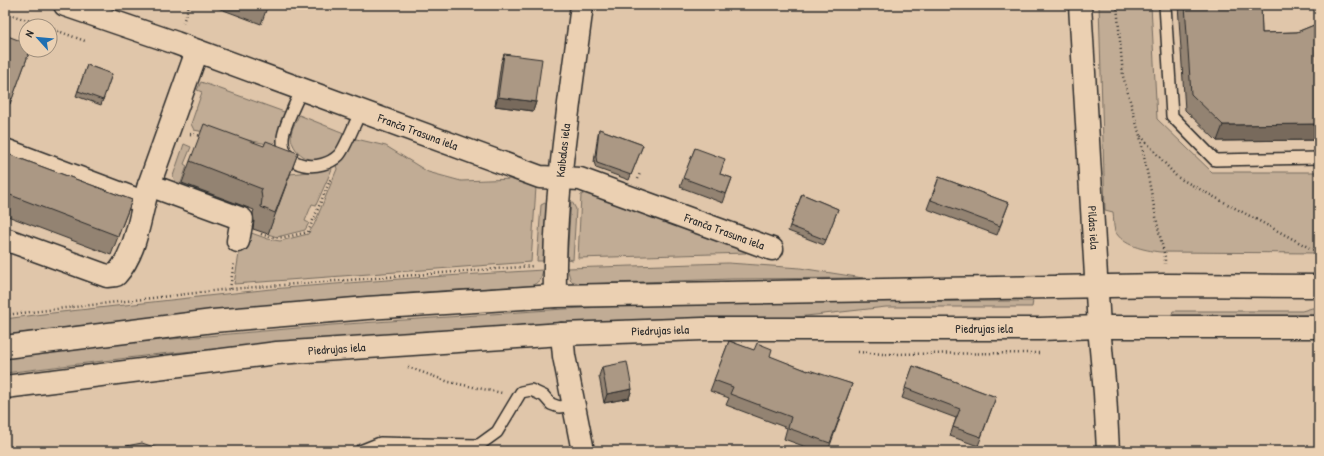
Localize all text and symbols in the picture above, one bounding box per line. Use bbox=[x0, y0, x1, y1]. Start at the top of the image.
north arrow bbox=[18, 18, 58, 58]
text: N bbox=[22, 28, 37, 39]
street label: Franča Trasuna iela bbox=[375, 109, 461, 154]
street label: Kaibalas iela bbox=[551, 122, 574, 178]
street label: Pildas iela bbox=[1084, 205, 1103, 250]
street label: Franča Trasuna iela bbox=[681, 208, 767, 254]
street label: Piedrujas iela bbox=[631, 320, 690, 340]
street label: Piedrujas iela bbox=[955, 320, 1013, 337]
street label: Piedrujas iela bbox=[307, 338, 366, 359]

